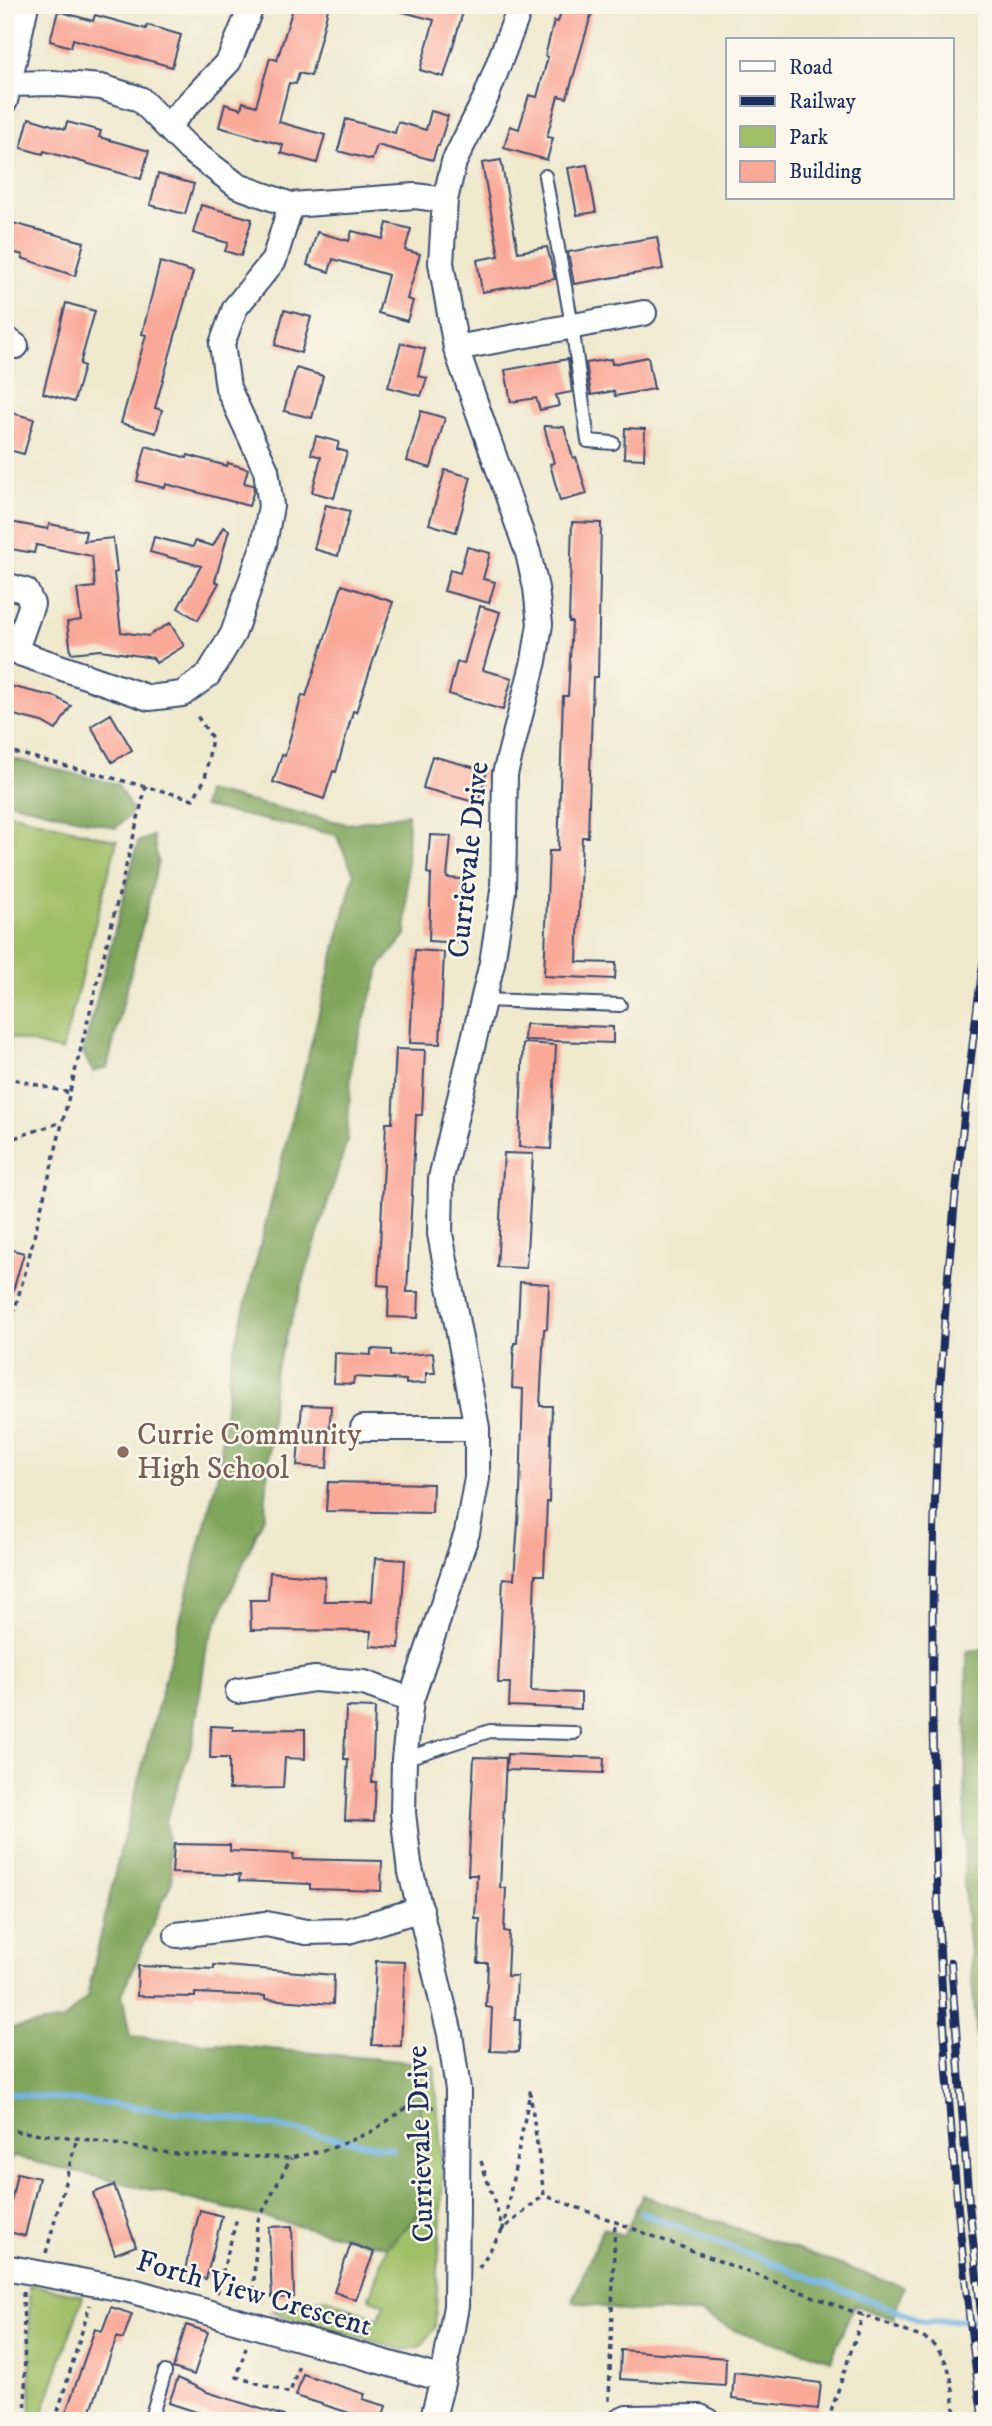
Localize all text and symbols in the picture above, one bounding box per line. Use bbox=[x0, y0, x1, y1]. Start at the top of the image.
legend bbox=[726, 38, 954, 200]
text: Road bbox=[789, 55, 833, 81]
text: Railway bbox=[789, 89, 857, 115]
text: Park bbox=[789, 125, 829, 151]
text: Building bbox=[789, 159, 862, 185]
street label: Currievale Drive bbox=[440, 760, 498, 960]
place label: Currie Community High School bbox=[137, 1417, 362, 1488]
marker: Currie Community High School bbox=[115, 1444, 131, 1460]
street label: Currievale Drive bbox=[399, 2045, 443, 2243]
street label: Forth View Crescent bbox=[132, 2243, 376, 2345]

